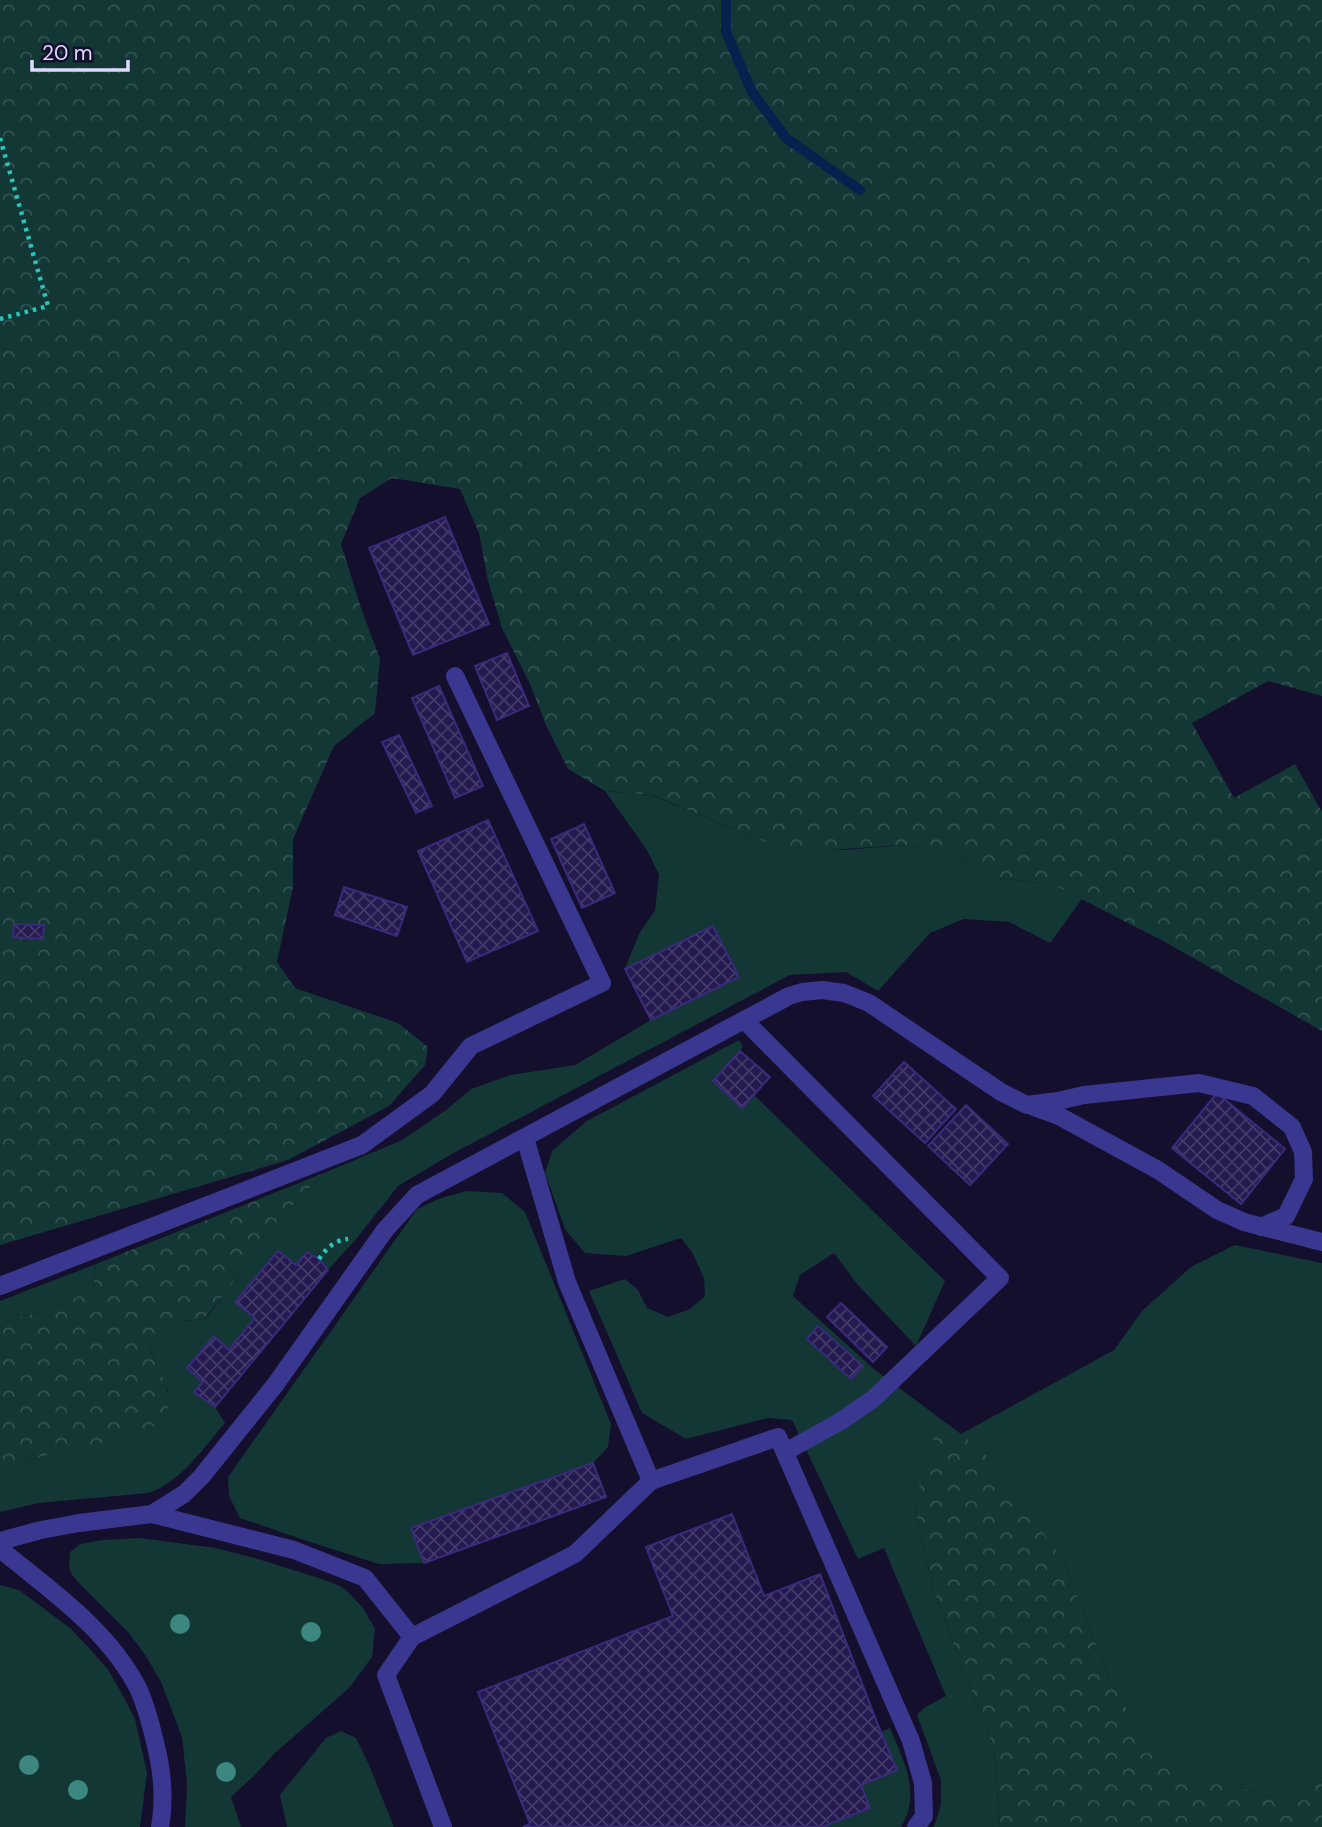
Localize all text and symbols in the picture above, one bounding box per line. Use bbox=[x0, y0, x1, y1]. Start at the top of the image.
scale bar bbox=[32, 28, 128, 72]
text: 20 m bbox=[42, 39, 93, 67]

